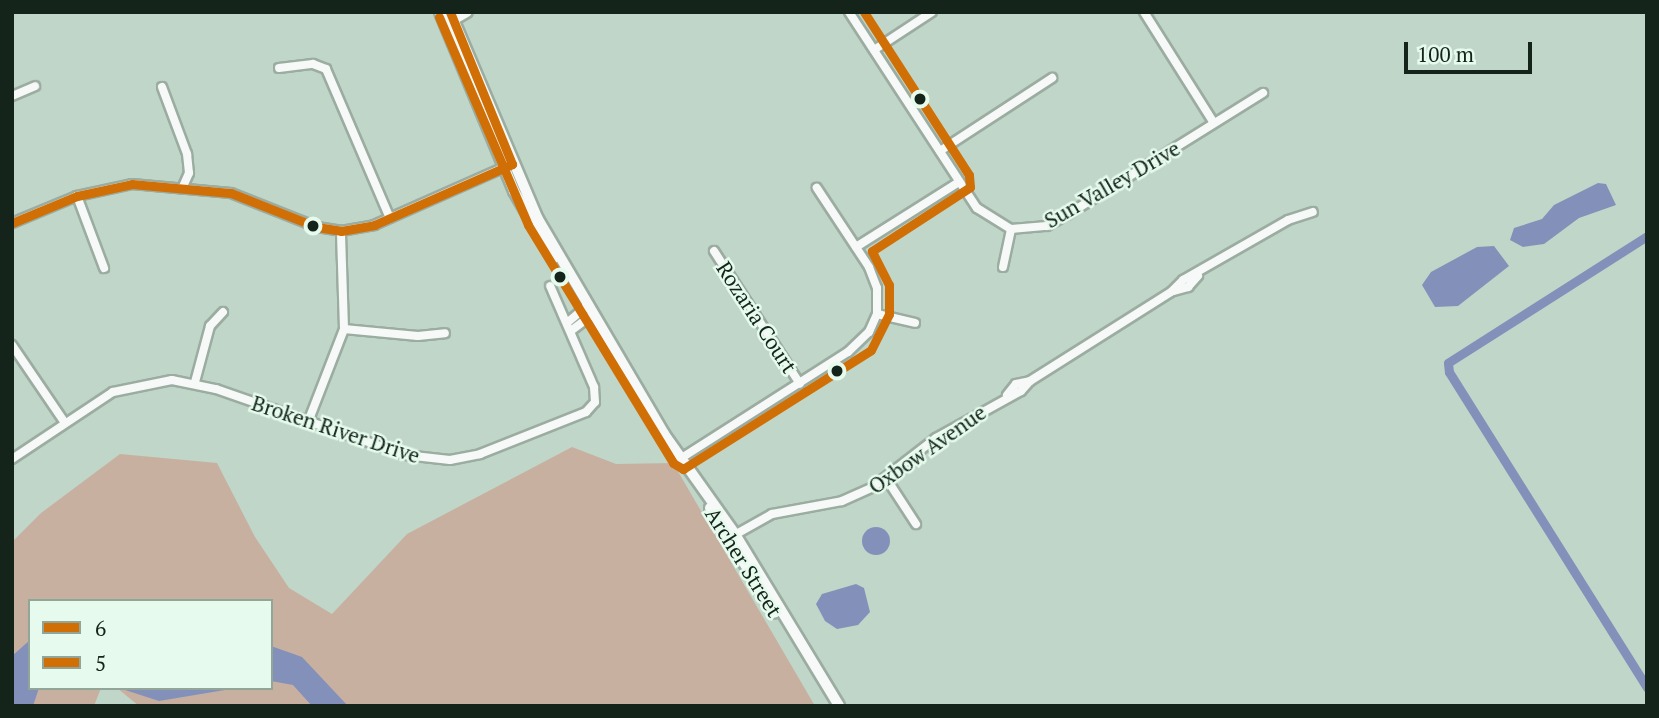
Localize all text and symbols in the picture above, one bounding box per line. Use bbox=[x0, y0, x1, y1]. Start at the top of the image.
scale bar bbox=[1407, 28, 1535, 72]
text: 100 m bbox=[1417, 40, 1474, 68]
unlabelled marker bbox=[913, 92, 927, 106]
street label: Sun Valley Drive bbox=[1040, 135, 1184, 233]
unlabelled marker bbox=[306, 219, 320, 233]
street label: Rozaria Court bbox=[712, 257, 802, 377]
unlabelled marker bbox=[553, 270, 567, 284]
unlabelled marker bbox=[830, 364, 844, 378]
street label: Broken River Drive bbox=[249, 390, 423, 468]
street label: Oxbow Avenue bbox=[863, 399, 991, 499]
street label: Archer Street bbox=[700, 503, 788, 621]
legend bbox=[28, 599, 273, 690]
text: 6 bbox=[95, 614, 106, 642]
text: 5 bbox=[95, 649, 106, 677]

